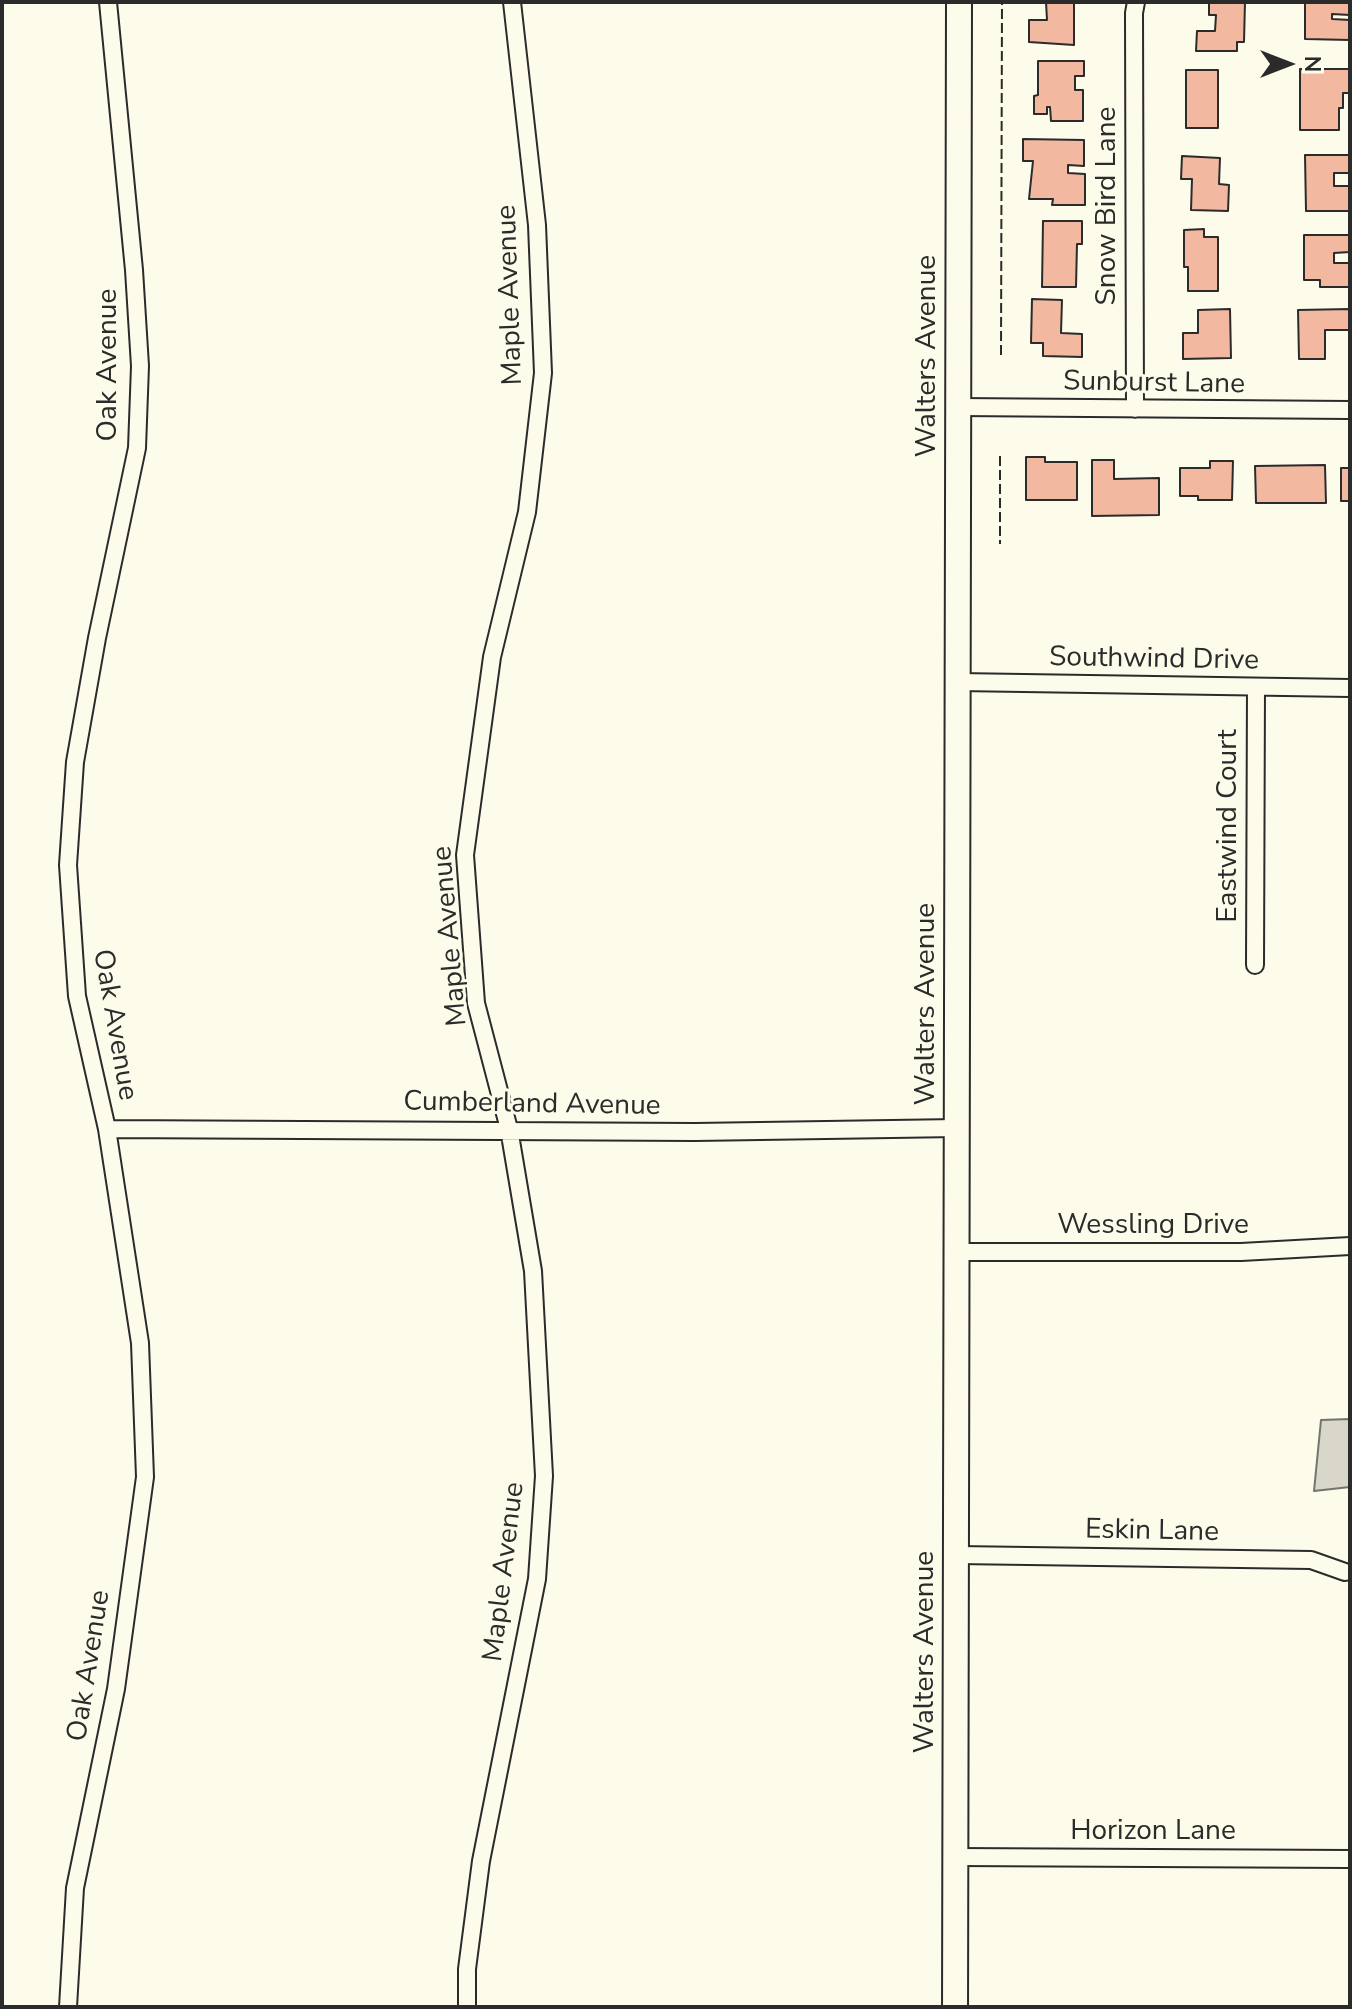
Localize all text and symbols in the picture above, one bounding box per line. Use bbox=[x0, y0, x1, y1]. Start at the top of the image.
north arrow bbox=[1248, 24, 1328, 104]
text: N bbox=[1297, 56, 1327, 72]
street label: Snow Bird Lane bbox=[1091, 107, 1125, 305]
street label: Maple Avenue bbox=[491, 204, 531, 386]
street label: Walters Avenue bbox=[911, 255, 945, 457]
street label: Oak Avenue bbox=[92, 289, 126, 441]
street label: Sunburst Lane bbox=[1063, 366, 1245, 402]
street label: Southwind Drive bbox=[1049, 641, 1259, 679]
street label: Eastwind Court bbox=[1212, 729, 1246, 923]
street label: Maple Avenue bbox=[426, 845, 476, 1027]
street label: Walters Avenue bbox=[910, 903, 944, 1105]
street label: Oak Avenue bbox=[84, 947, 144, 1103]
street label: Cumberland Avenue bbox=[403, 1086, 661, 1124]
street label: Wessling Drive bbox=[1057, 1209, 1249, 1243]
street label: Maple Avenue bbox=[477, 1480, 533, 1664]
street label: Eskin Lane bbox=[1085, 1514, 1219, 1550]
street label: Walters Avenue bbox=[909, 1551, 943, 1753]
street label: Oak Avenue bbox=[61, 1588, 119, 1744]
street label: Horizon Lane bbox=[1070, 1815, 1236, 1849]

